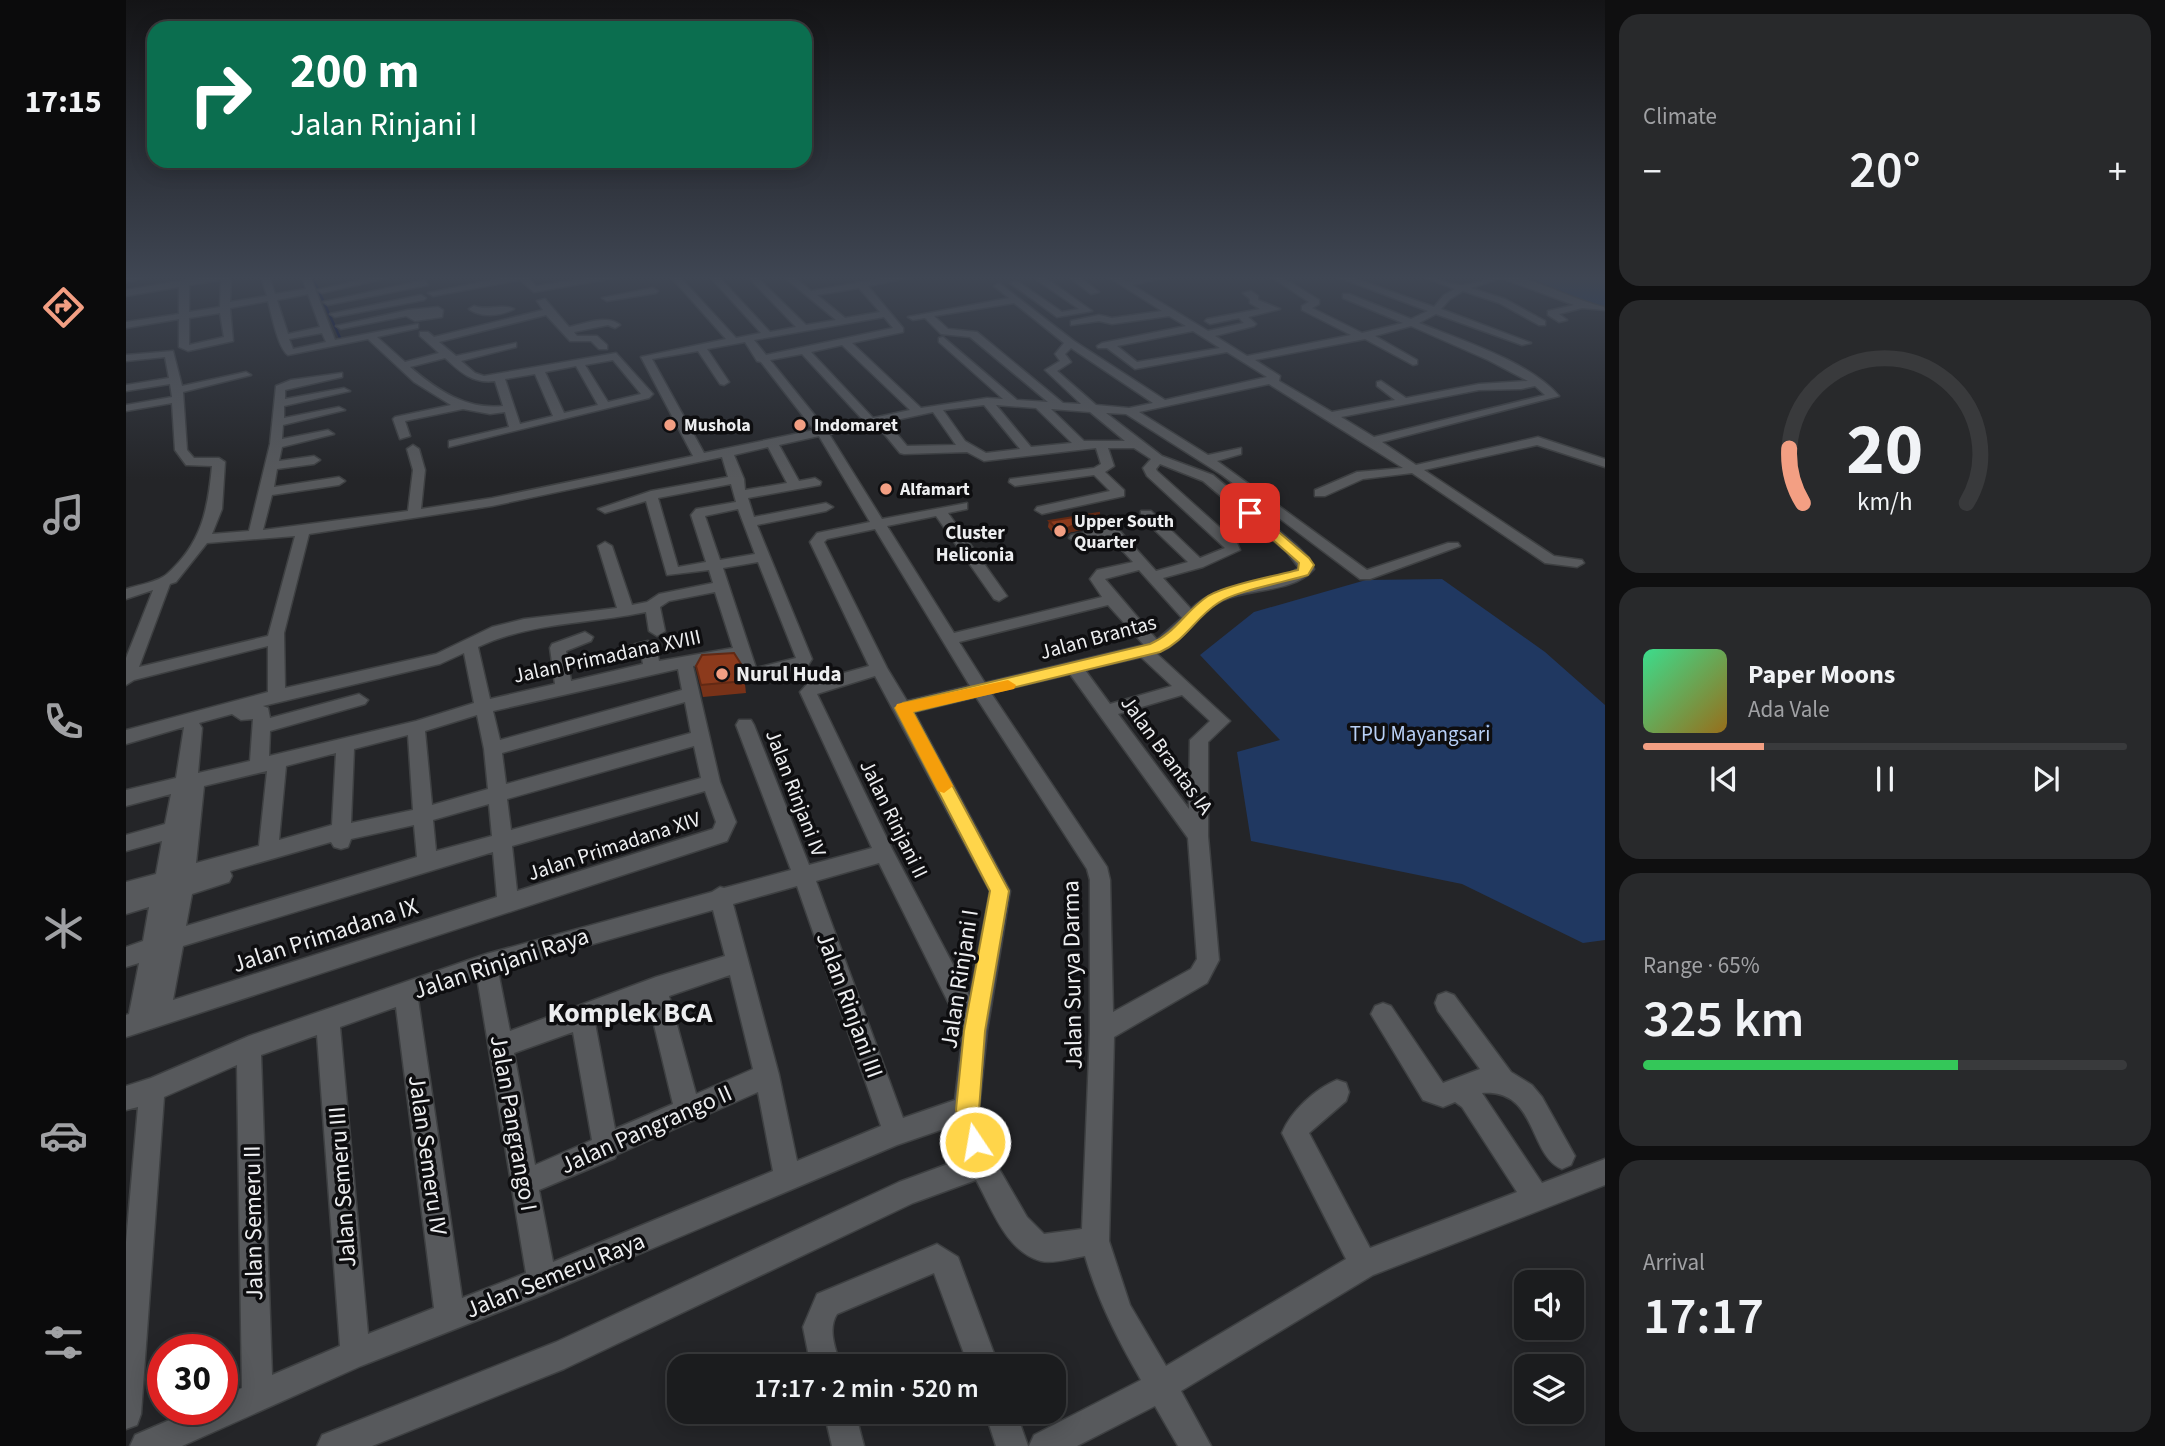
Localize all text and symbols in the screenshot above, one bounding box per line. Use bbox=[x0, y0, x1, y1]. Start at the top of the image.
text: 200 m bbox=[290, 37, 419, 107]
icon: right bbox=[175, 49, 266, 140]
text: 17:15 bbox=[24, 79, 102, 125]
text: Climate bbox=[1643, 100, 1717, 133]
text: Jalan Rinjani I bbox=[290, 102, 477, 148]
text: 20° bbox=[1849, 134, 1921, 208]
text: − bbox=[1643, 145, 1662, 199]
text: + bbox=[2108, 145, 2127, 199]
icon: directions bbox=[39, 283, 88, 332]
text: 20 bbox=[1847, 398, 1923, 502]
place label: Mushola bbox=[684, 413, 751, 438]
place label: Indomaret bbox=[814, 413, 898, 438]
marker: Mushola bbox=[662, 417, 678, 433]
marker: Indomaret bbox=[792, 417, 808, 433]
place label: Alfamart bbox=[899, 477, 970, 502]
marker: Alfamart bbox=[878, 481, 894, 497]
pin bbox=[1220, 483, 1280, 543]
text: km/h bbox=[1857, 483, 1913, 519]
icon: music bbox=[39, 490, 88, 539]
icon: arrive bbox=[1231, 494, 1269, 532]
place label: Upper South Quarter bbox=[1074, 509, 1174, 555]
district label: Cluster Heliconia bbox=[936, 520, 1014, 569]
marker: Upper South Quarter bbox=[1052, 523, 1068, 539]
street label: Jalan Brantas bbox=[1036, 607, 1160, 667]
street label: Jalan Primadana XVIII bbox=[510, 621, 704, 691]
text: Paper Moons bbox=[1748, 656, 1895, 693]
place label: Nurul Huda bbox=[736, 659, 842, 689]
marker: Nurul Huda bbox=[714, 666, 730, 682]
street label: Jalan Brantas IA bbox=[1114, 689, 1221, 821]
text: Ada Vale bbox=[1748, 693, 1830, 726]
icon: phone bbox=[39, 697, 88, 746]
park label: TPU Mayangsari bbox=[1350, 719, 1490, 749]
street label: Jalan Rinjani IV bbox=[758, 725, 834, 861]
street label: Jalan Rinjani II bbox=[852, 755, 936, 883]
icon: previous bbox=[1705, 760, 1743, 798]
icon: pause bbox=[1866, 760, 1904, 798]
icon: next bbox=[2027, 760, 2065, 798]
street label: Jalan Primadana XIV bbox=[524, 804, 705, 888]
street label: Jalan Surya Darma bbox=[1053, 880, 1092, 1070]
street label: Jalan Primadana IX bbox=[228, 889, 423, 982]
icon: climate bbox=[39, 904, 88, 953]
street label: Jalan Rinjani I bbox=[931, 907, 988, 1051]
street label: Jalan Rinjani Raya bbox=[409, 919, 593, 1008]
street label: Jalan Rinjani III bbox=[807, 927, 892, 1083]
text: Range · 65% bbox=[1643, 949, 1760, 982]
text: 325 km bbox=[1643, 983, 1804, 1057]
district label: Komplek BCA bbox=[547, 993, 713, 1033]
street label: Jalan Pangrango I bbox=[481, 1032, 546, 1214]
street label: Jalan Semeru IV bbox=[399, 1073, 456, 1238]
street label: Jalan Pangrango II bbox=[555, 1076, 738, 1183]
street label: Jalan Semeru III bbox=[319, 1105, 366, 1269]
position arrow bbox=[938, 1105, 1012, 1179]
icon: car bbox=[39, 1111, 88, 1160]
street label: Jalan Semeru II bbox=[235, 1145, 272, 1301]
street label: Jalan Semeru Raya bbox=[460, 1223, 650, 1327]
text: Arrival bbox=[1643, 1246, 1705, 1279]
map controls bbox=[1514, 1270, 1584, 1424]
button: sound bbox=[1514, 1270, 1584, 1340]
text: 17:17 bbox=[1643, 1280, 1764, 1354]
icon: filters bbox=[39, 1318, 88, 1367]
speed limit sign: 30 bbox=[147, 1334, 238, 1425]
button: layers bbox=[1514, 1354, 1584, 1424]
text: 17:17 · 2 min · 520 m bbox=[754, 1370, 979, 1407]

